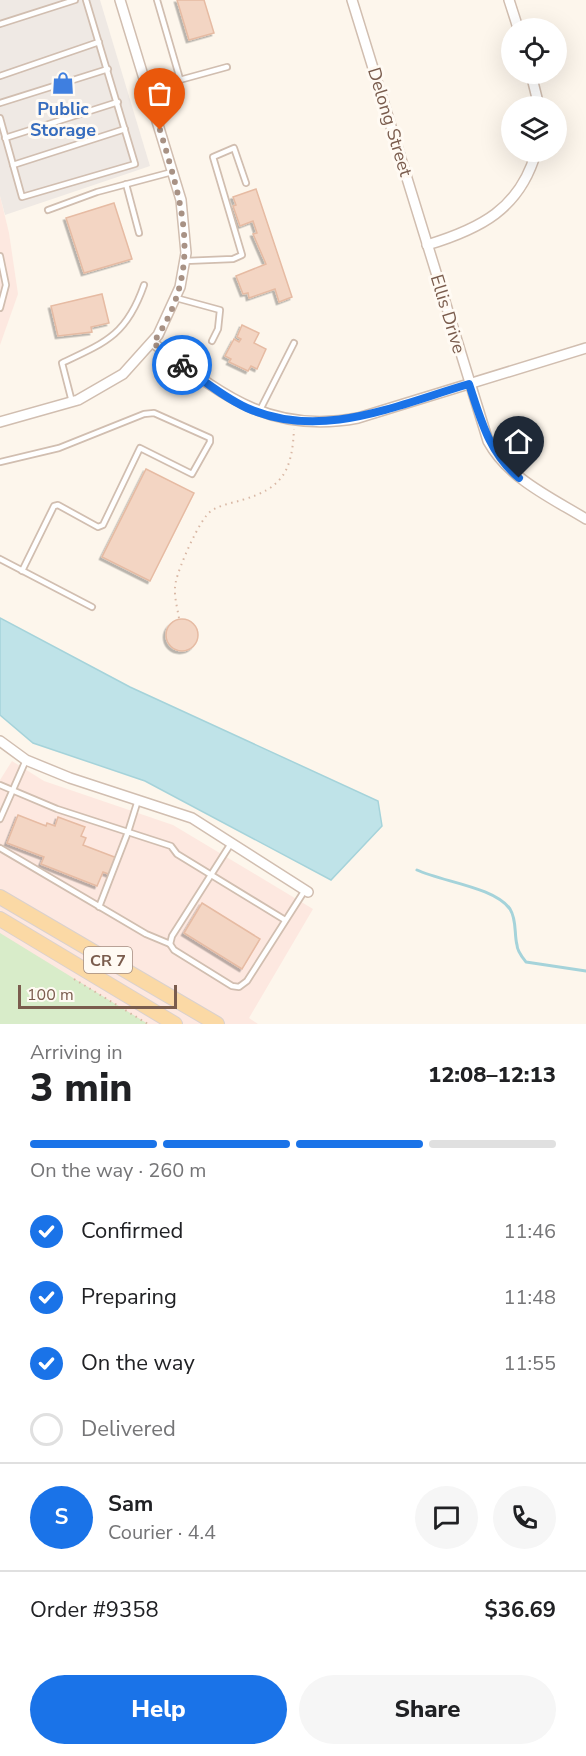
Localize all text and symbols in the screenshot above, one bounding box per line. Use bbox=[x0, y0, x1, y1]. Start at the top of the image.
map controls bbox=[501, 18, 567, 162]
button: locate bbox=[501, 18, 567, 84]
street label: Delong Street bbox=[362, 65, 418, 180]
pin bbox=[134, 68, 185, 130]
shop icon: Public Storage bbox=[50, 70, 76, 96]
icon: bag bbox=[143, 77, 176, 110]
button: layers bbox=[501, 96, 567, 162]
place label: Public Storage bbox=[30, 97, 96, 142]
street label: Ellis Drive bbox=[425, 272, 471, 356]
courier bbox=[152, 335, 212, 395]
icon: bike bbox=[166, 349, 199, 382]
pin bbox=[493, 416, 544, 478]
icon: home bbox=[502, 425, 535, 458]
road number: CR 7 bbox=[84, 947, 132, 973]
scale bar bbox=[18, 982, 177, 1010]
text: 100 m bbox=[27, 984, 74, 1006]
text: Arriving in bbox=[30, 1039, 123, 1066]
text: 12:08–12:13 bbox=[428, 1060, 556, 1090]
text: 3 min bbox=[30, 1062, 133, 1115]
text: On the way · 260 m bbox=[30, 1157, 206, 1184]
icon: check bbox=[30, 1215, 63, 1248]
text: Confirmed bbox=[81, 1216, 183, 1246]
text: 11:46 bbox=[503, 1218, 556, 1245]
icon: check bbox=[30, 1281, 63, 1314]
text: Preparing bbox=[81, 1282, 177, 1312]
text: 11:48 bbox=[503, 1284, 556, 1311]
icon: check bbox=[30, 1347, 63, 1380]
text: On the way bbox=[81, 1348, 195, 1378]
text: 11:55 bbox=[503, 1350, 556, 1377]
text: Delivered bbox=[81, 1414, 176, 1444]
button: chat bbox=[415, 1486, 478, 1549]
button: phone bbox=[493, 1486, 556, 1549]
text: Sam bbox=[108, 1489, 153, 1519]
text: S bbox=[55, 1502, 68, 1532]
text: Courier · 4.4 bbox=[108, 1519, 216, 1546]
text: Order #9358 bbox=[30, 1595, 159, 1625]
text: $36.69 bbox=[485, 1595, 556, 1625]
button: Help bbox=[30, 1675, 287, 1744]
button: Share bbox=[299, 1675, 556, 1744]

